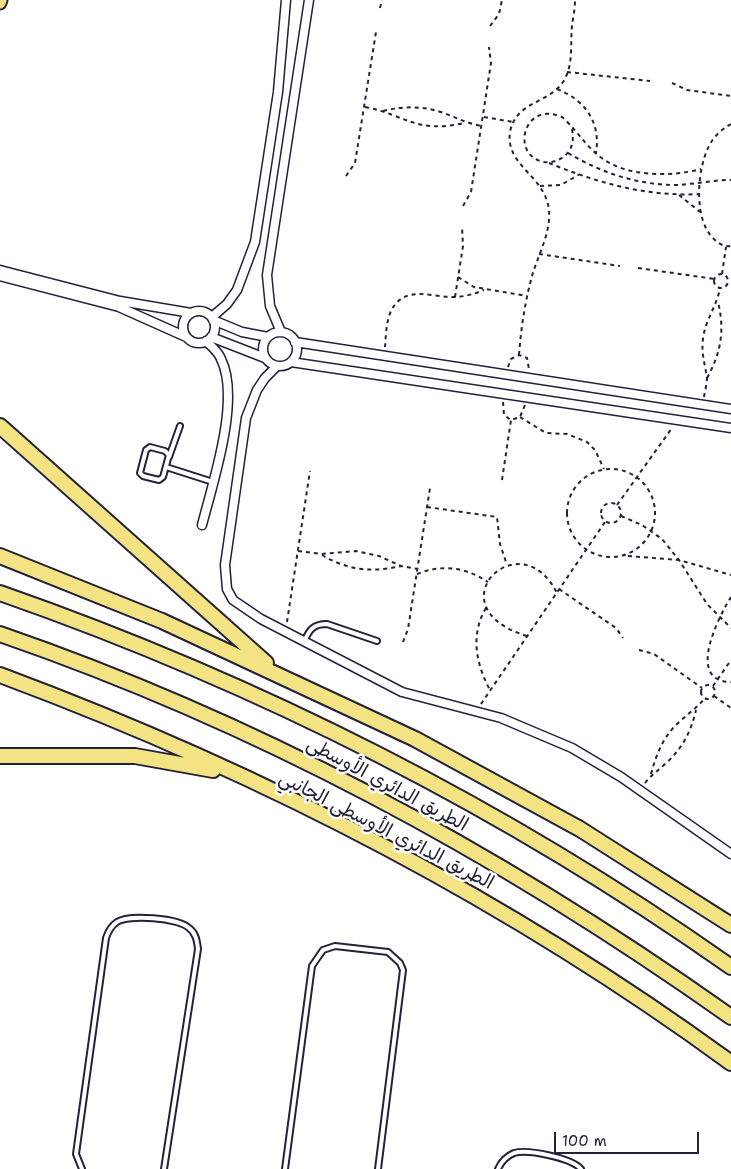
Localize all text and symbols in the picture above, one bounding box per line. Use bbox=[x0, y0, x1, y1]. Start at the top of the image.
street label: الطريق الدائري الأوسطى bbox=[302, 733, 472, 837]
street label: الطريق الدائري الأوسطى الجانبي bbox=[275, 767, 497, 895]
scale bar bbox=[556, 1122, 701, 1154]
text: 100 m bbox=[562, 1131, 607, 1151]

